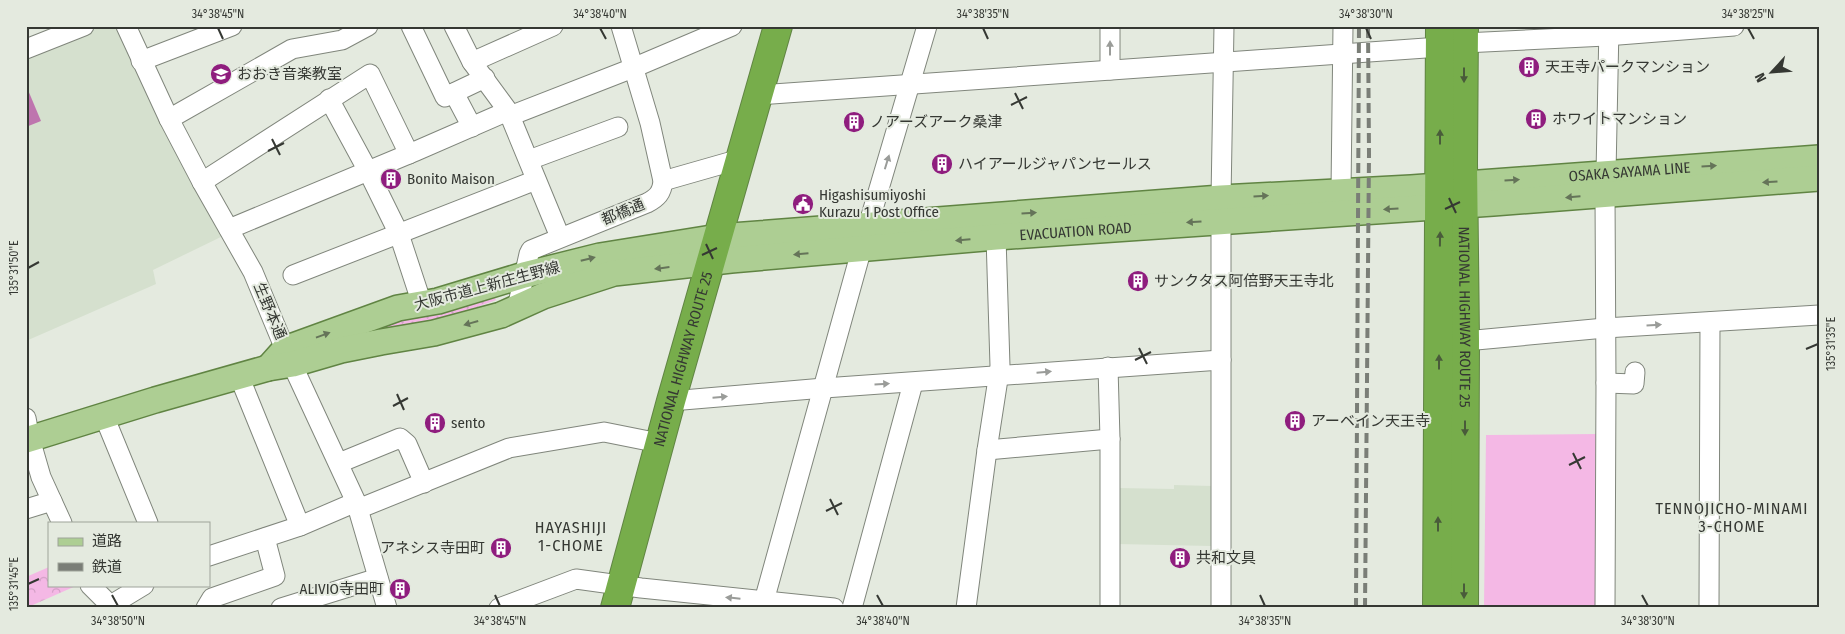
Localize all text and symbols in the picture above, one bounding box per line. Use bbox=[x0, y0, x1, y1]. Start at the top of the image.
text: 34°38'45"N bbox=[192, 7, 244, 21]
text: 34°38'40"N bbox=[573, 7, 627, 21]
text: 34°38'35"N bbox=[957, 7, 1009, 21]
text: 34°38'30"N bbox=[1339, 7, 1393, 21]
text: 34°38'25"N bbox=[1722, 7, 1774, 21]
one-way arrow bbox=[1106, 40, 1114, 56]
north arrow bbox=[1748, 48, 1798, 98]
building icon: 天王寺パークマンション bbox=[1517, 55, 1541, 79]
place label: 天王寺パークマンション bbox=[1545, 58, 1710, 76]
school or university icon: おおき音楽教室 bbox=[209, 62, 233, 86]
place label: おおき音楽教室 bbox=[237, 65, 342, 83]
one-way arrow bbox=[1460, 67, 1468, 83]
text: N bbox=[1751, 70, 1770, 85]
building icon: ホワイトマンション bbox=[1524, 107, 1548, 131]
building icon: ノアーズアーク桑津 bbox=[842, 110, 866, 134]
place label: ホワイトマンション bbox=[1552, 110, 1687, 128]
place label: ノアーズアーク桑津 bbox=[870, 113, 1002, 131]
one-way arrow bbox=[1436, 128, 1444, 144]
building icon: ハイアールジャパンセールス bbox=[930, 152, 954, 176]
one-way arrow bbox=[884, 155, 892, 170]
place label: ハイアールジャパンセールス bbox=[958, 155, 1152, 173]
street label: OSAKA SAYAMA LINE bbox=[1568, 158, 1691, 185]
one-way arrow bbox=[1701, 161, 1717, 169]
building icon: Bonito Maison bbox=[379, 167, 403, 191]
place label: Bonito Maison bbox=[407, 170, 495, 188]
one-way arrow bbox=[1504, 176, 1520, 184]
one-way arrow bbox=[1762, 178, 1778, 186]
place label: Higashisumiyoshi Kurazu 1 Post Office bbox=[819, 186, 939, 221]
one-way arrow bbox=[1253, 191, 1269, 199]
public building icon: Higashisumiyoshi Kurazu 1 Post Office bbox=[791, 192, 815, 216]
one-way arrow bbox=[1565, 193, 1581, 201]
street label: 都橋通 bbox=[599, 195, 647, 229]
one-way arrow bbox=[1383, 205, 1399, 213]
one-way arrow bbox=[1021, 209, 1037, 217]
street label: EVACUATION ROAD bbox=[1019, 219, 1132, 244]
one-way arrow bbox=[1186, 219, 1202, 227]
street label: NATIONAL HIGHWAY ROUTE 25 bbox=[1455, 226, 1474, 408]
one-way arrow bbox=[1436, 231, 1444, 247]
one-way arrow bbox=[954, 236, 970, 244]
text: 135°31'50"E bbox=[7, 240, 21, 296]
one-way arrow bbox=[792, 250, 808, 258]
one-way arrow bbox=[581, 255, 596, 263]
street label: 大阪市道上新庄生野線 bbox=[412, 258, 562, 314]
one-way arrow bbox=[654, 264, 670, 272]
street label: NATIONAL HIGHWAY ROUTE 25 bbox=[650, 269, 717, 449]
building icon: サンクタス阿倍野天王寺北 bbox=[1126, 269, 1150, 293]
place label: サンクタス阿倍野天王寺北 bbox=[1154, 272, 1333, 290]
street label: 生野本通 bbox=[250, 280, 290, 342]
text: 135°31'35"E bbox=[1824, 317, 1838, 371]
one-way arrow bbox=[463, 319, 478, 327]
one-way arrow bbox=[1646, 321, 1662, 329]
one-way arrow bbox=[316, 331, 331, 339]
one-way arrow bbox=[1435, 353, 1443, 369]
one-way arrow bbox=[1036, 368, 1052, 376]
one-way arrow bbox=[874, 380, 890, 388]
one-way arrow bbox=[712, 393, 728, 401]
building icon: アーベイン天王寺 bbox=[1283, 409, 1307, 433]
building icon: sento bbox=[423, 411, 447, 435]
place label: アーベイン天王寺 bbox=[1311, 412, 1430, 430]
place label: sento bbox=[451, 414, 485, 432]
one-way arrow bbox=[1461, 421, 1469, 437]
district label: TENNOJICHO-MINAMI 3-CHOME bbox=[1656, 499, 1808, 536]
one-way arrow bbox=[1434, 516, 1442, 532]
district label: HAYASHIJI 1-CHOME bbox=[535, 518, 607, 555]
legend bbox=[48, 522, 210, 586]
text: 道路 bbox=[92, 532, 122, 550]
building icon: アネシス寺田町 bbox=[489, 536, 513, 560]
place label: アネシス寺田町 bbox=[380, 539, 485, 557]
building icon: 共和文具 bbox=[1168, 546, 1192, 570]
place label: 共和文具 bbox=[1196, 549, 1256, 567]
text: 135°31'45"E bbox=[7, 557, 21, 611]
text: 鉄道 bbox=[92, 558, 122, 576]
building icon: ALIVIO寺田町 bbox=[388, 577, 412, 601]
place label: ALIVIO寺田町 bbox=[300, 580, 384, 598]
one-way arrow bbox=[1460, 583, 1468, 599]
one-way arrow bbox=[725, 593, 741, 601]
text: 34°38'50"N bbox=[91, 614, 145, 628]
text: 34°38'45"N bbox=[474, 614, 526, 628]
text: 34°38'40"N bbox=[856, 614, 910, 628]
text: 34°38'35"N bbox=[1239, 614, 1291, 628]
text: 34°38'30"N bbox=[1621, 614, 1675, 628]

